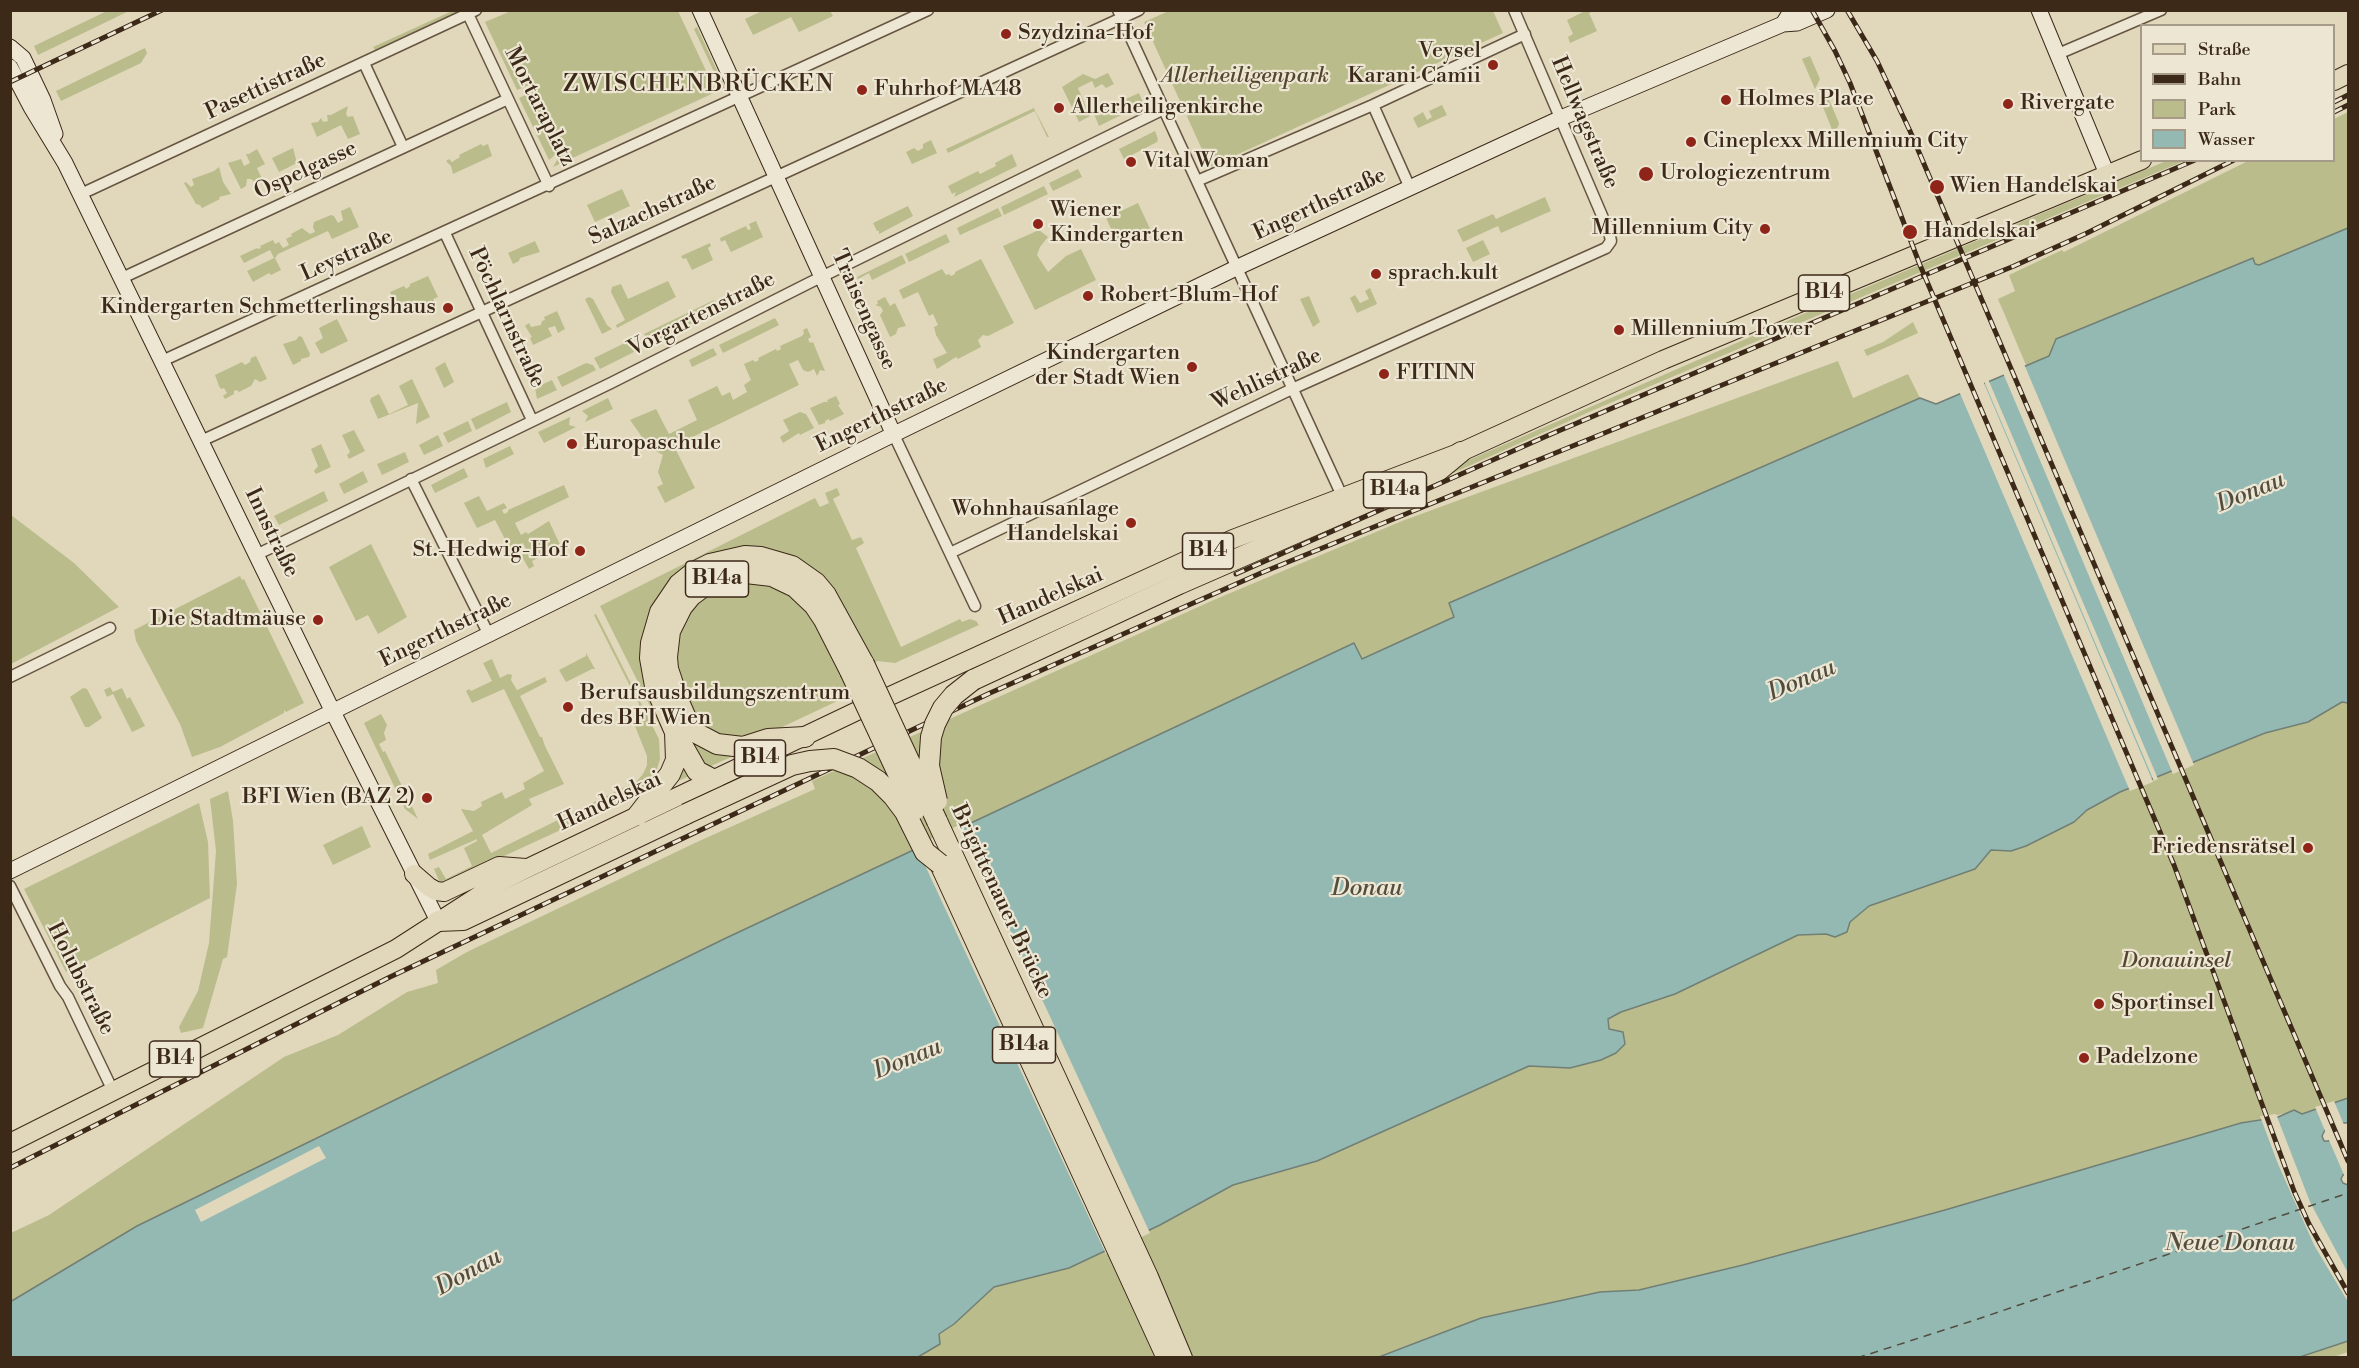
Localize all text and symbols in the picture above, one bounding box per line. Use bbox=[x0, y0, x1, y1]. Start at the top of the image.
place label: Szydzina-Hof bbox=[1018, 21, 1152, 47]
legend bbox=[2140, 24, 2335, 162]
marker: Szydzina-Hof bbox=[999, 27, 1013, 41]
text: Straße bbox=[2198, 38, 2251, 61]
place label: Veysel Karani Camii bbox=[1347, 39, 1481, 90]
street label: Mortaraplatz bbox=[498, 43, 580, 171]
street label: Pasettistraße bbox=[201, 48, 331, 126]
street label: Hellwagstraße bbox=[1544, 53, 1624, 193]
marker: Veysel Karani Camii bbox=[1486, 58, 1500, 72]
park label: Allerheiligenpark bbox=[1161, 64, 1329, 90]
text: Bahn bbox=[2198, 68, 2241, 91]
district label: ZWISCHENBRÜCKEN bbox=[563, 71, 835, 99]
place label: Fuhrhof MA48 bbox=[874, 77, 1022, 103]
marker: Fuhrhof MA48 bbox=[855, 83, 869, 97]
place label: Holmes Place bbox=[1738, 87, 1874, 113]
place label: Rivergate bbox=[2020, 91, 2115, 117]
marker: Holmes Place bbox=[1719, 93, 1733, 107]
place label: Allerheiligenkirche bbox=[1071, 95, 1263, 121]
marker: Rivergate bbox=[2001, 97, 2015, 111]
text: Park bbox=[2198, 98, 2235, 121]
marker: Allerheiligenkirche bbox=[1052, 101, 1066, 115]
text: Wasser bbox=[2198, 128, 2255, 151]
place label: Cineplexx Millennium City bbox=[1703, 129, 1968, 155]
marker: Cineplexx Millennium City bbox=[1684, 135, 1698, 149]
street label: Ospelgasse bbox=[251, 136, 361, 206]
place label: Vital Woman bbox=[1143, 149, 1269, 175]
marker: Vital Woman bbox=[1124, 155, 1138, 169]
place label: Urologiezentrum bbox=[1660, 161, 1831, 187]
street label: Engerthstraße bbox=[1249, 163, 1391, 247]
marker: Urologiezentrum bbox=[1637, 165, 1655, 183]
street label: Salzachstraße bbox=[585, 170, 721, 252]
place label: Wien Handelskai bbox=[1950, 174, 2117, 200]
marker: Wien Handelskai bbox=[1928, 178, 1946, 196]
place label: Wiener Kindergarten bbox=[1050, 198, 1184, 249]
place label: Millennium City bbox=[1592, 216, 1753, 242]
marker: Wiener Kindergarten bbox=[1031, 217, 1045, 231]
place label: Handelskai bbox=[1924, 219, 2036, 245]
marker: Millennium City bbox=[1758, 222, 1772, 236]
marker: Handelskai bbox=[1901, 223, 1919, 241]
street label: Leystraße bbox=[297, 224, 397, 288]
street label: Pöchlarnstraße bbox=[462, 243, 550, 393]
street label: Traisengasse bbox=[825, 246, 901, 374]
place label: sprach.kult bbox=[1388, 261, 1499, 287]
street label: Vorgartenstraße bbox=[624, 267, 780, 363]
marker: sprach.kult bbox=[1369, 267, 1383, 281]
road number: B14 bbox=[1798, 275, 1850, 311]
place label: Robert-Blum-Hof bbox=[1100, 283, 1278, 309]
marker: Robert-Blum-Hof bbox=[1081, 289, 1095, 303]
place label: Kindergarten Schmetterlingshaus bbox=[101, 295, 436, 321]
marker: Kindergarten Schmetterlingshaus bbox=[441, 301, 455, 315]
place label: Millennium Tower bbox=[1631, 317, 1813, 343]
marker: Millennium Tower bbox=[1612, 323, 1626, 337]
place label: Kindergarten der Stadt Wien bbox=[1035, 341, 1180, 392]
street label: Wehlistraße bbox=[1208, 343, 1326, 417]
marker: Kindergarten der Stadt Wien bbox=[1185, 360, 1199, 374]
place label: FITINN bbox=[1396, 361, 1475, 387]
marker: FITINN bbox=[1377, 367, 1391, 381]
street label: Engerthstraße bbox=[812, 373, 952, 459]
place label: Europaschule bbox=[584, 431, 721, 457]
marker: Europaschule bbox=[565, 437, 579, 451]
water label: Donau bbox=[2213, 466, 2289, 520]
road number: B14a bbox=[1364, 472, 1426, 508]
street label: Innstraße bbox=[238, 484, 304, 582]
place label: Wohnhausanlage Handelskai bbox=[951, 497, 1119, 548]
marker: Wohnhausanlage Handelskai bbox=[1124, 516, 1138, 530]
road number: B14 bbox=[1182, 533, 1234, 569]
place label: St.-Hedwig-Hof bbox=[412, 538, 568, 564]
marker: St.-Hedwig-Hof bbox=[573, 544, 587, 558]
road number: B14a bbox=[686, 561, 748, 597]
street label: Handelskai bbox=[994, 562, 1108, 632]
street label: Engerthstraße bbox=[376, 588, 516, 674]
place label: Die Stadtmäuse bbox=[150, 607, 306, 633]
marker: Die Stadtmäuse bbox=[311, 613, 325, 627]
water label: Donau bbox=[1764, 654, 1840, 708]
place label: Berufsausbildungszentrum des BFI Wien bbox=[580, 681, 850, 732]
marker: Berufsausbildungszentrum des BFI Wien bbox=[561, 700, 575, 714]
road number: B14 bbox=[734, 740, 786, 776]
street label: Handelskai bbox=[554, 766, 666, 838]
place label: BFI Wien (BAZ 2) bbox=[242, 785, 415, 811]
marker: BFI Wien (BAZ 2) bbox=[420, 791, 434, 805]
street label: Brigittenauer Brücke bbox=[944, 801, 1058, 1003]
place label: Friedensrätsel bbox=[2152, 835, 2296, 861]
marker: Friedensrätsel bbox=[2301, 841, 2315, 855]
water label: Donau bbox=[1331, 875, 1403, 903]
street label: Holubstraße bbox=[40, 918, 120, 1040]
park label: Donauinsel bbox=[2121, 949, 2231, 975]
place label: Sportinsel bbox=[2111, 991, 2214, 1017]
marker: Sportinsel bbox=[2092, 997, 2106, 1011]
road number: B14a bbox=[992, 1027, 1056, 1063]
water label: Donau bbox=[870, 1033, 946, 1087]
road number: B14 bbox=[150, 1041, 201, 1077]
place label: Padelzone bbox=[2096, 1045, 2198, 1071]
marker: Padelzone bbox=[2077, 1051, 2091, 1065]
water label: Neue Donau bbox=[2165, 1230, 2295, 1258]
water label: Donau bbox=[431, 1243, 507, 1303]

